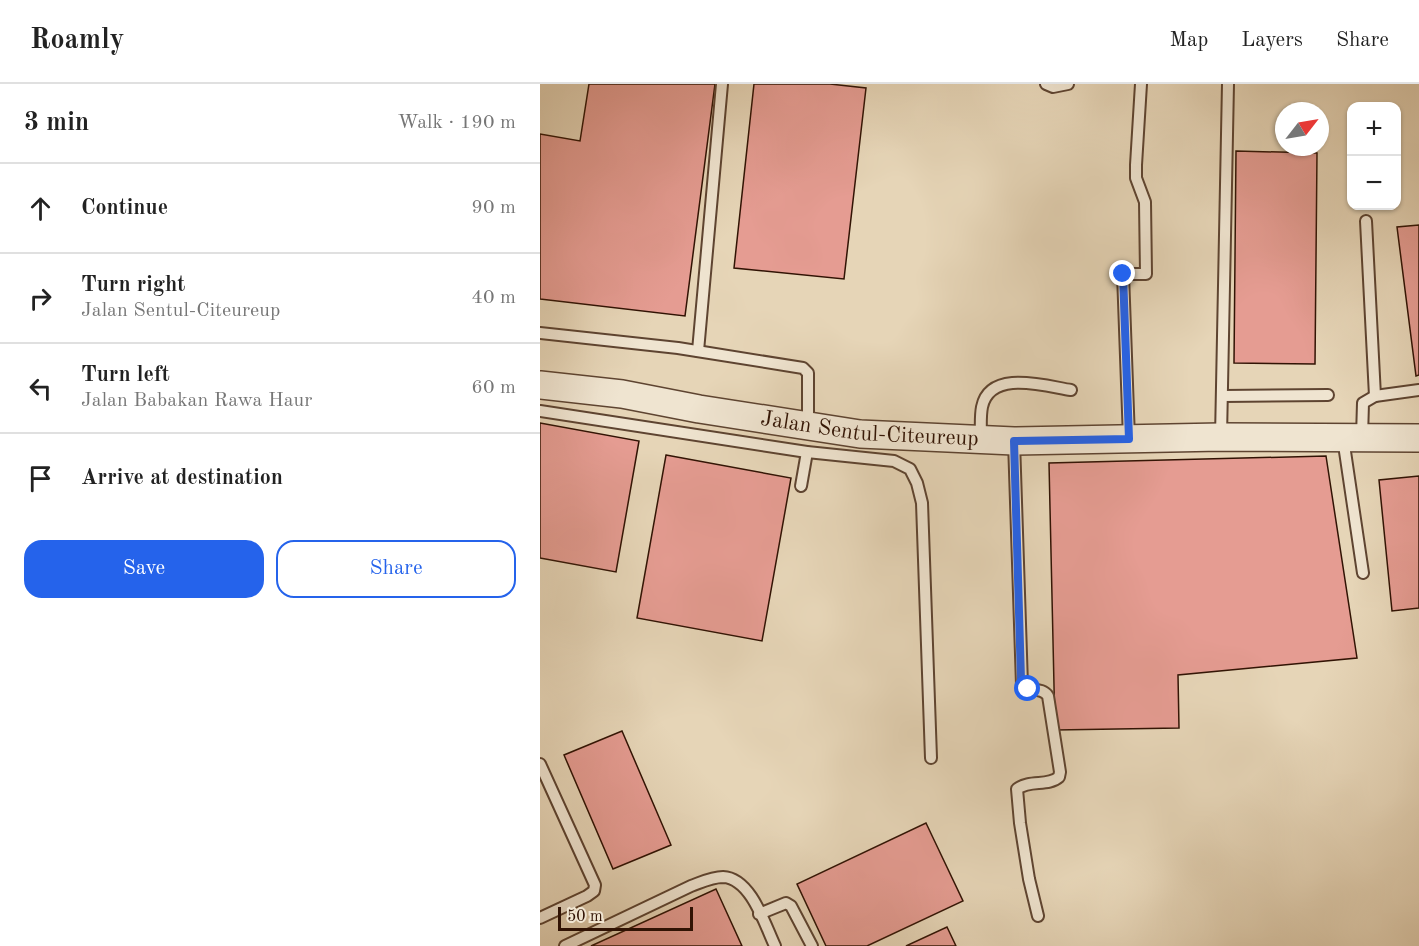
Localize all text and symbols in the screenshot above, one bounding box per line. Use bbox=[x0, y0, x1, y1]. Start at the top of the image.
text: Roamly bbox=[30, 27, 124, 55]
text: Map bbox=[1169, 30, 1208, 51]
text: Layers bbox=[1241, 30, 1303, 51]
text: Share bbox=[1336, 30, 1389, 51]
north arrow bbox=[1275, 102, 1329, 156]
map controls bbox=[1347, 102, 1401, 210]
button: + bbox=[1347, 102, 1401, 156]
text: 3 min bbox=[24, 110, 89, 136]
text: Walk · 190 m bbox=[397, 113, 516, 133]
button: − bbox=[1347, 156, 1401, 210]
icon: ahead bbox=[24, 192, 57, 225]
text: Continue bbox=[81, 197, 168, 219]
text: 90 m bbox=[471, 198, 516, 218]
route end bbox=[1109, 260, 1135, 286]
text: Turn right bbox=[81, 274, 185, 296]
icon: right bbox=[24, 282, 57, 315]
text: 40 m bbox=[471, 288, 516, 308]
text: Jalan Sentul-Citeureup bbox=[81, 301, 280, 321]
text: Turn left bbox=[81, 364, 170, 386]
icon: left bbox=[24, 372, 57, 405]
text: 60 m bbox=[471, 378, 516, 398]
text: Jalan Babakan Rawa Haur bbox=[81, 391, 312, 411]
street label: Jalan Sentul-Citeureup bbox=[759, 408, 979, 450]
icon: arrive bbox=[24, 462, 57, 495]
text: Arrive at destination bbox=[81, 467, 283, 489]
button: Save bbox=[24, 540, 264, 598]
button: Share bbox=[276, 540, 516, 598]
route start bbox=[1014, 675, 1040, 701]
scale bar bbox=[558, 904, 693, 932]
text: 50 m bbox=[567, 909, 603, 925]

